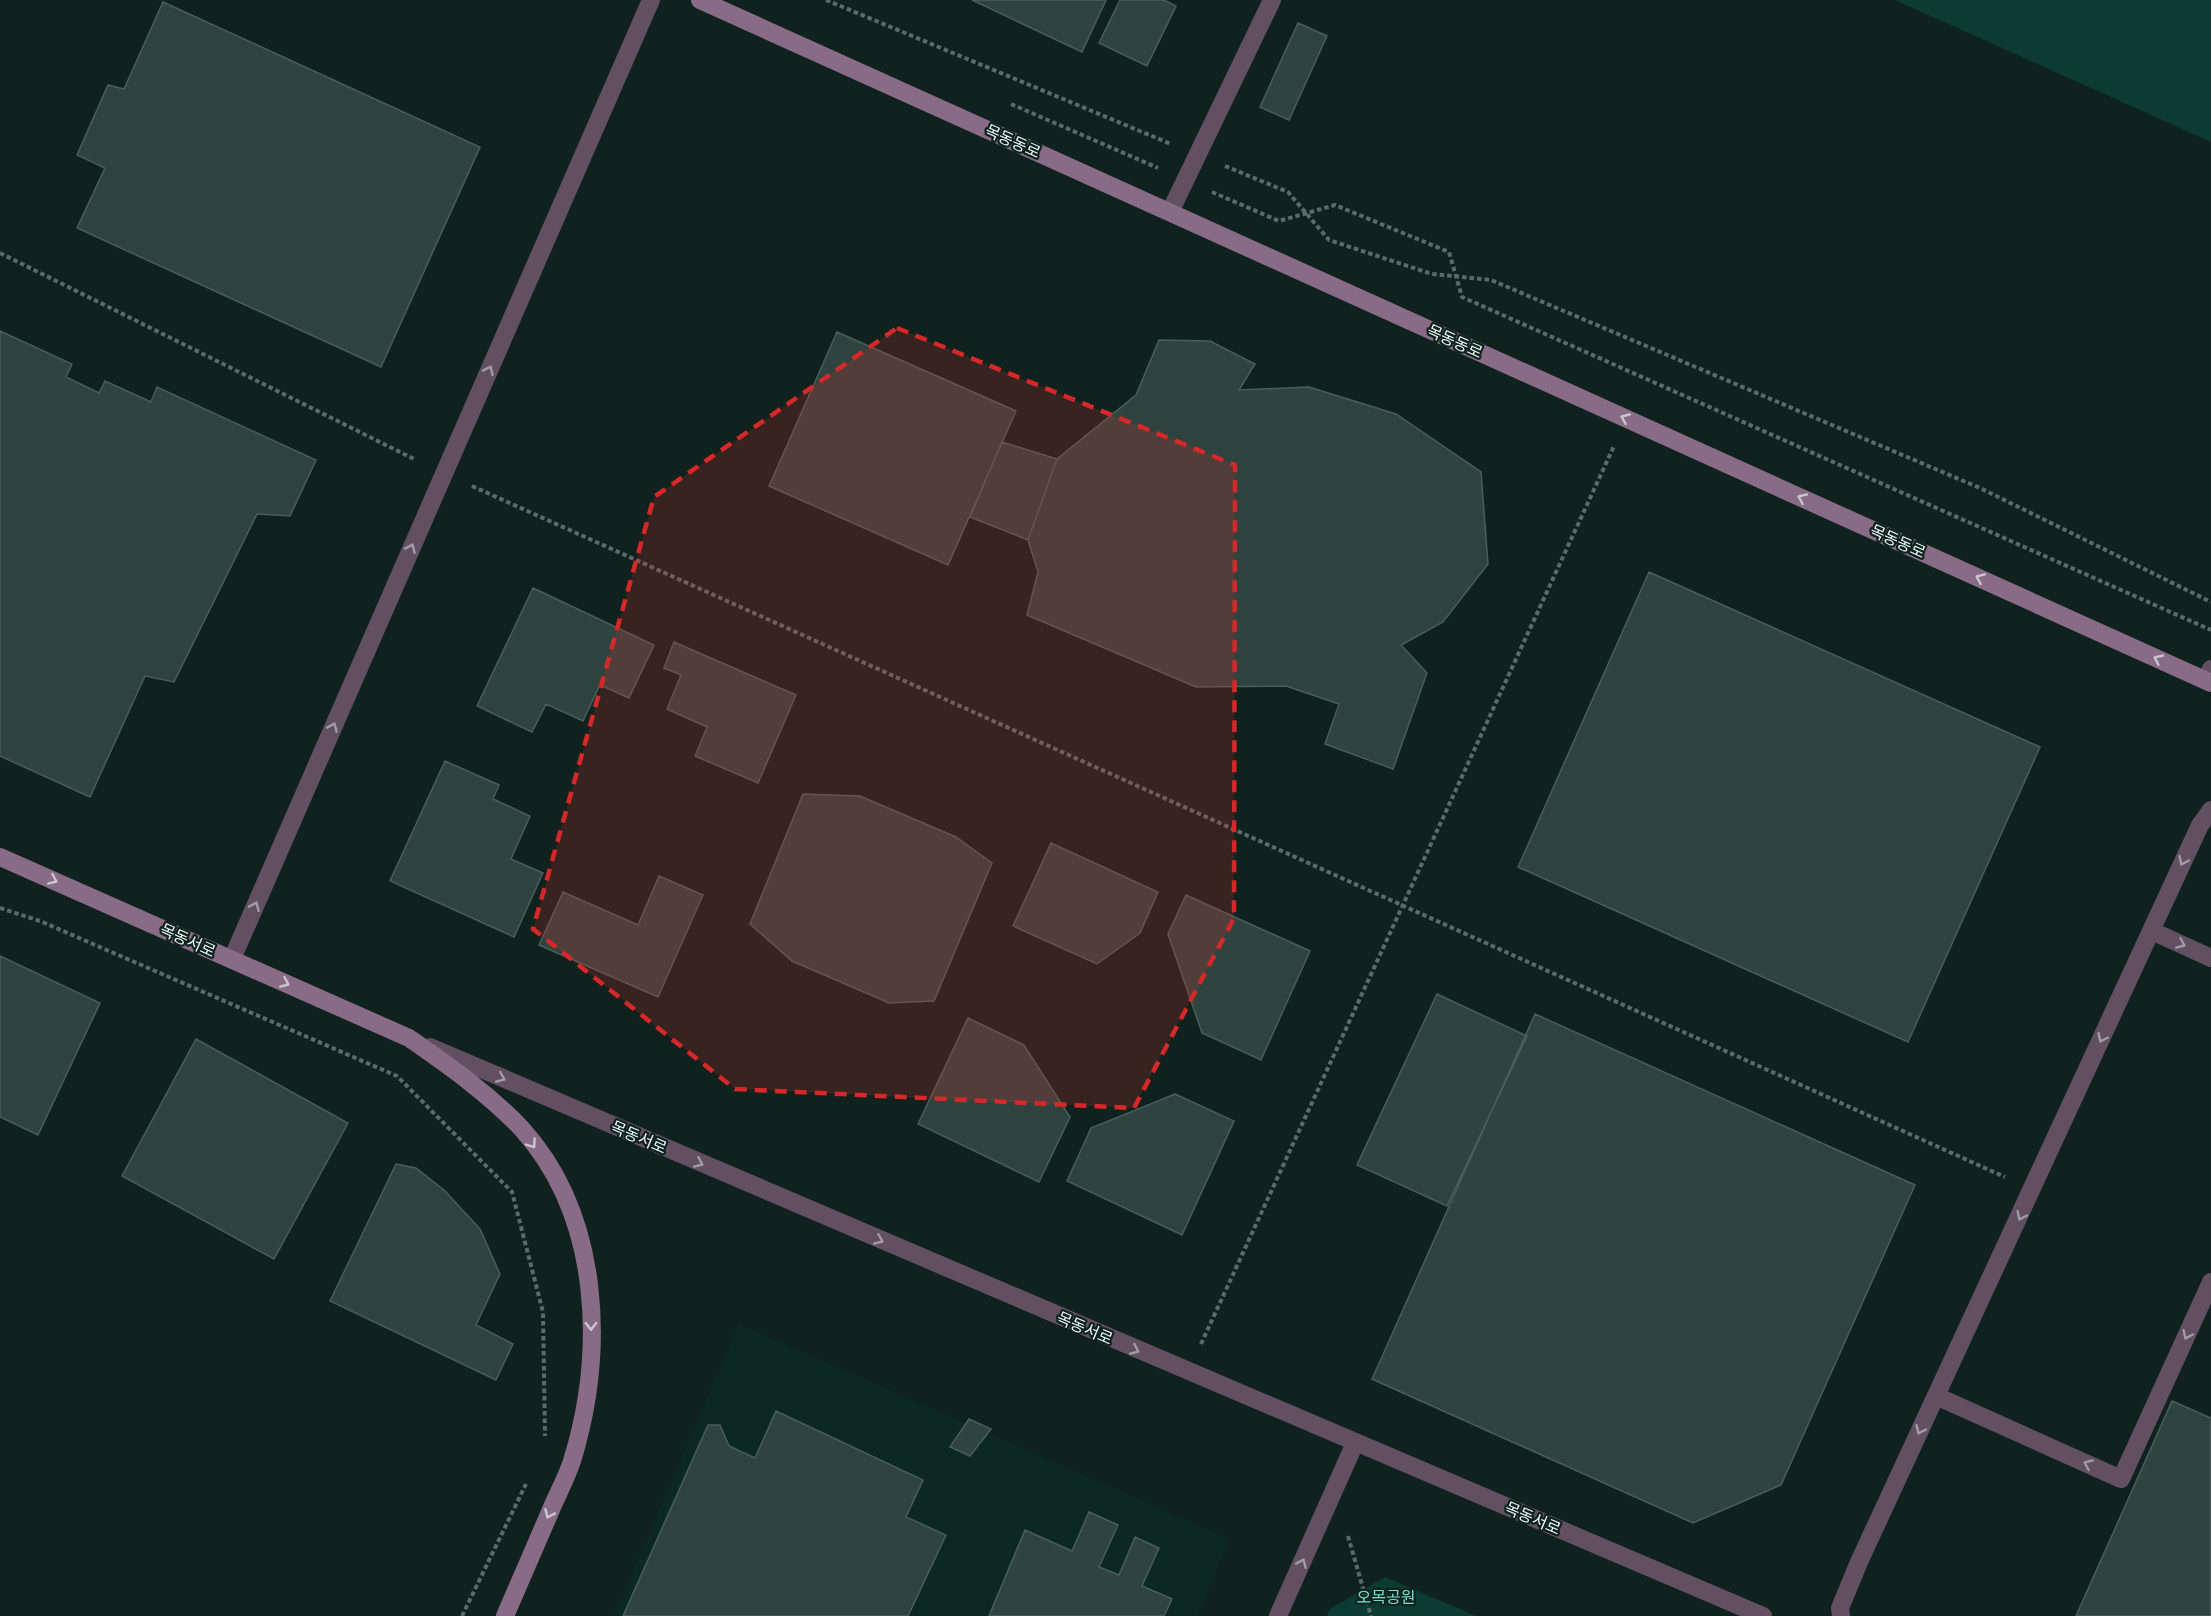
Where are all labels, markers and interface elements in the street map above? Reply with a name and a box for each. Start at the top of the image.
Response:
street label: 목동동로 [982,120,1044,162]
street label: 목동동로 [1424,320,1486,362]
one-way arrow [482,365,494,376]
one-way arrow [1620,413,1631,425]
one-way arrow [1798,493,1809,505]
street label: 목동동로 [1867,520,1929,562]
one-way arrow [404,544,416,555]
one-way arrow [1976,573,1987,585]
one-way arrow [2153,654,2164,666]
one-way arrow [326,722,338,733]
one-way arrow [2179,855,2191,866]
one-way arrow [47,873,58,885]
one-way arrow [248,901,260,912]
street label: 목동서로 [157,919,219,961]
one-way arrow [2175,937,2186,949]
one-way arrow [279,976,290,988]
one-way arrow [2098,1032,2110,1043]
one-way arrow [495,1071,506,1083]
street label: 목동서로 [608,1116,670,1158]
one-way arrow [525,1137,536,1148]
one-way arrow [693,1156,704,1168]
one-way arrow [2016,1209,2028,1220]
one-way arrow [872,1233,883,1245]
street label: 목동서로 [1054,1307,1116,1349]
one-way arrow [585,1321,597,1330]
one-way arrow [2182,1329,2194,1340]
one-way arrow [1129,1343,1140,1355]
one-way arrow [1916,1424,1928,1435]
one-way arrow [2083,1460,2094,1472]
street label: 목동서로 [1502,1497,1564,1539]
one-way arrow [544,1508,556,1519]
one-way arrow [1294,1558,1306,1569]
park label: 오목공원 [1357,1587,1415,1607]

